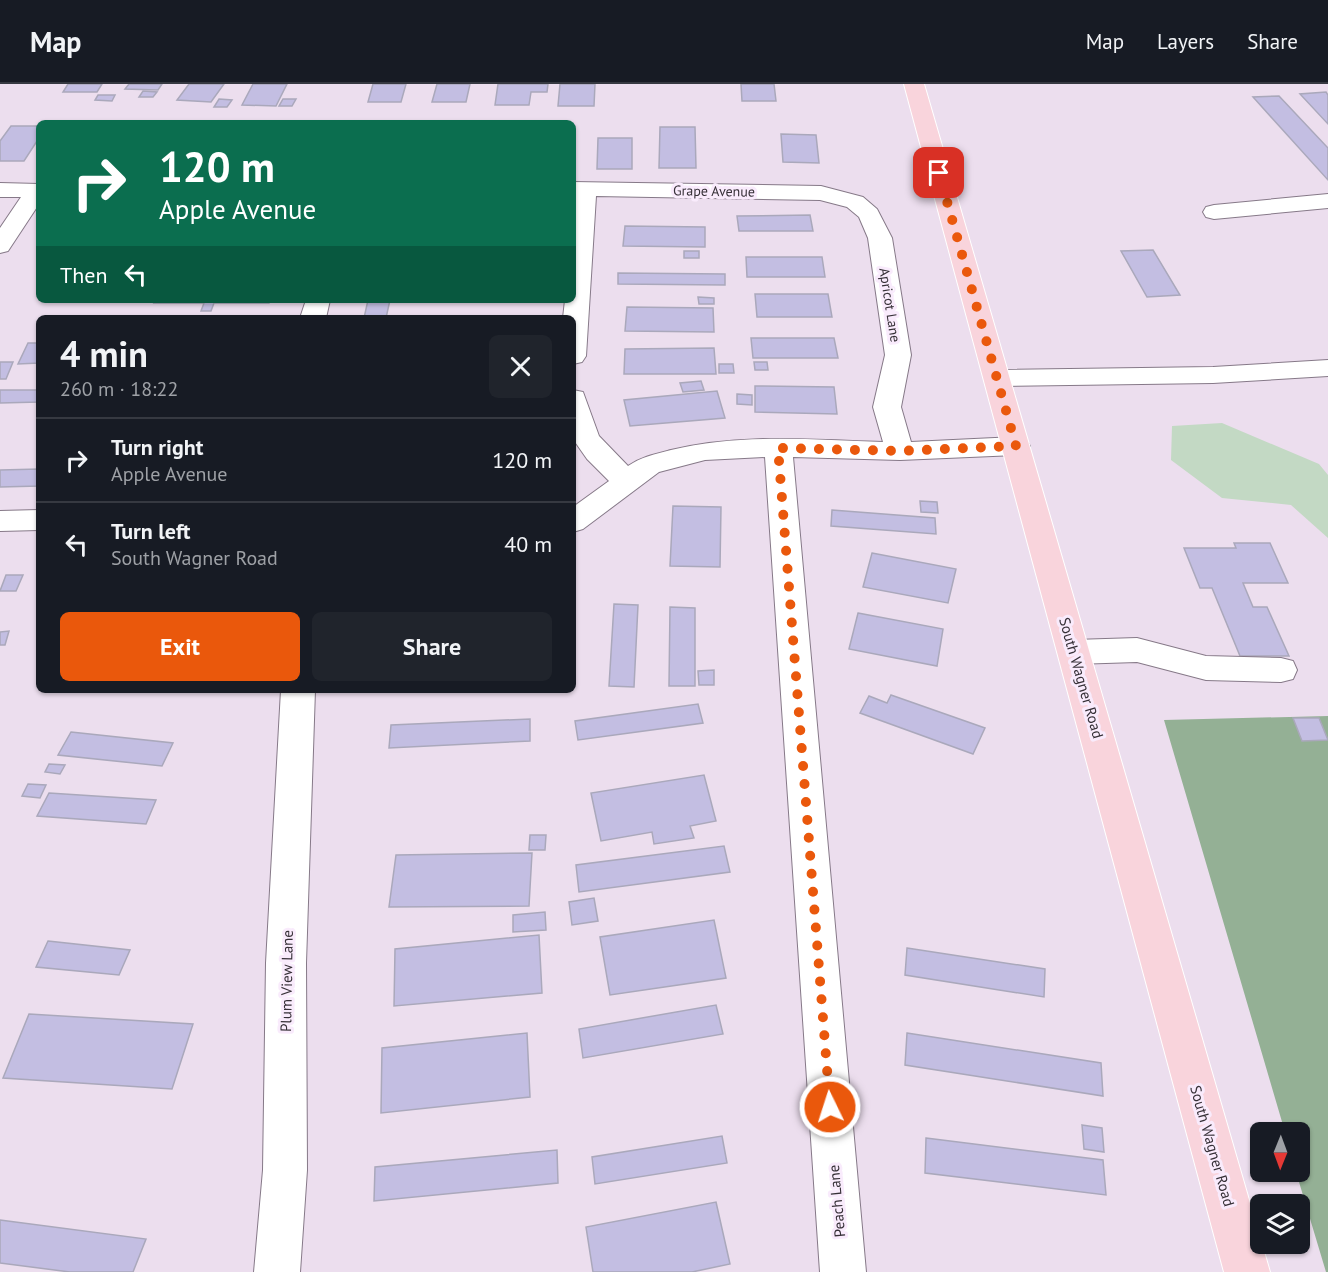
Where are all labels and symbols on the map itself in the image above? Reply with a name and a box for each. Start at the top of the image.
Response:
pin [913,147,964,198]
street label: Grape Avenue [673,181,755,201]
street label: Apricot Lane [875,267,905,343]
street label: South Wagner Road [1055,615,1108,741]
street label: Plum View Lane [276,930,297,1032]
position arrow [798,1075,862,1139]
street label: South Wagner Road [1186,1083,1239,1209]
north arrow [1250,1122,1310,1182]
street label: Peach Lane [824,1164,849,1238]

